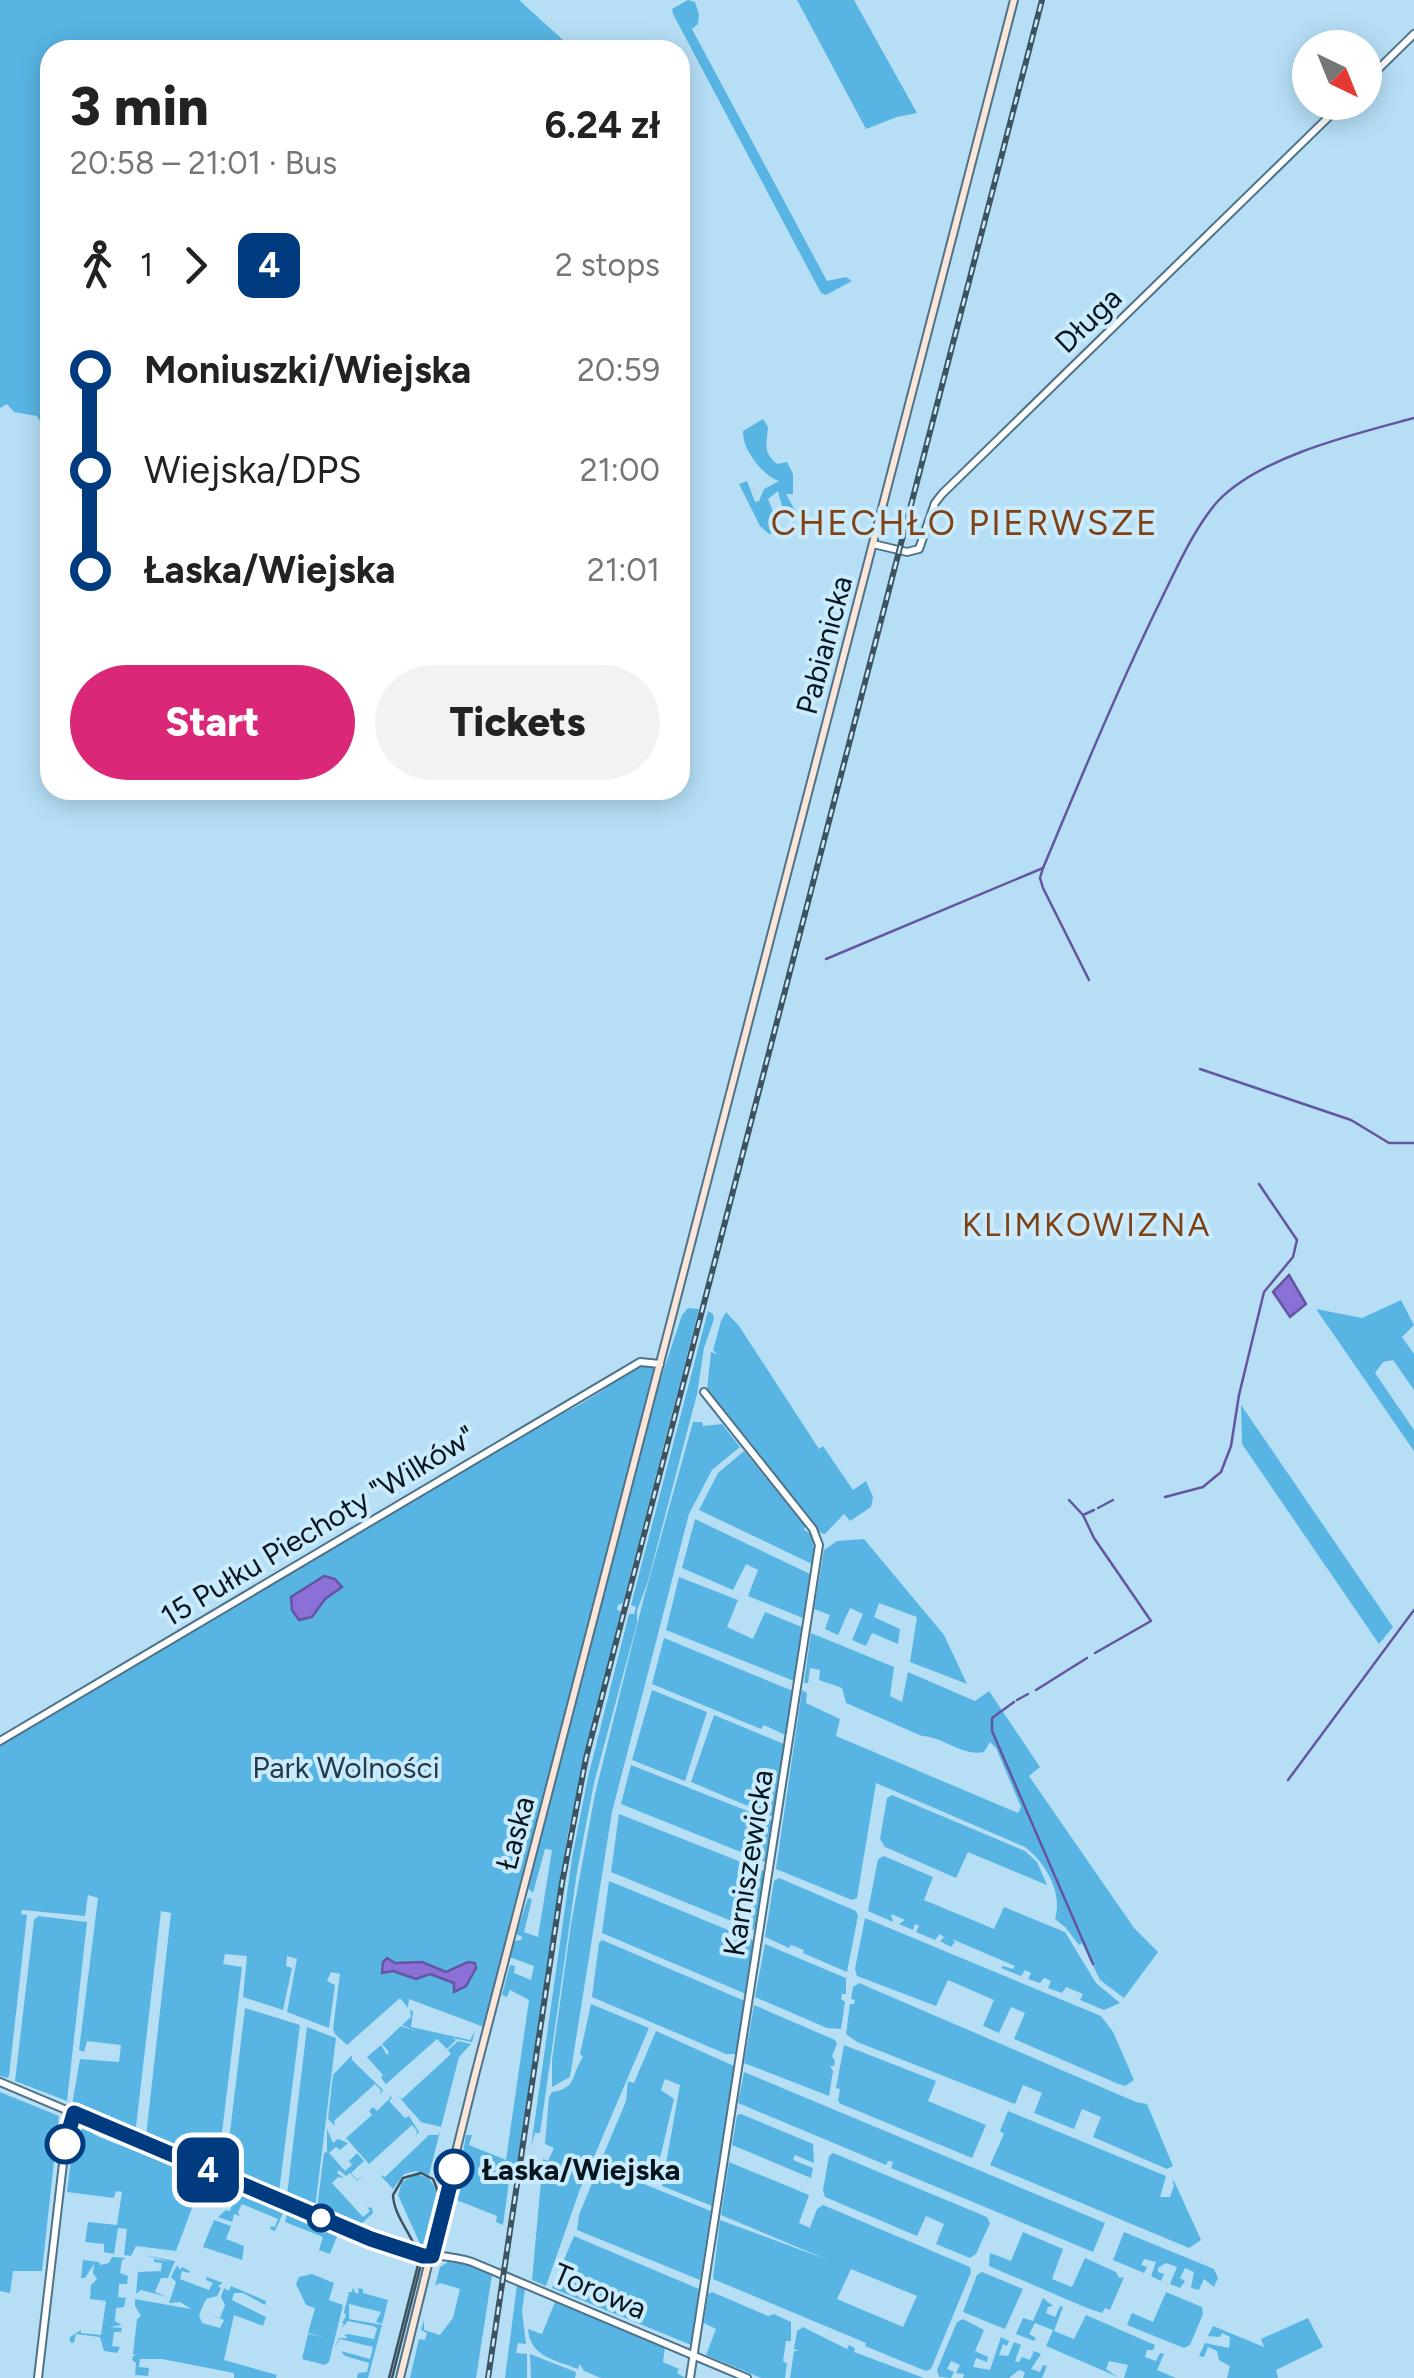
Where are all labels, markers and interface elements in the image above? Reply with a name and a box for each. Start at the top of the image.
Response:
north arrow [1292,30,1382,120]
map controls [1292,30,1382,120]
text: 3 min [70,73,209,139]
text: 6.24 zł [544,102,660,148]
text: 20:58 – 21:01 · Bus [70,144,337,182]
icon: walk [70,238,125,293]
icon: forward [168,238,223,293]
text: 4 [258,244,280,286]
text: 1 [140,246,153,284]
text: 2 stops [555,246,660,284]
street label: Długa [1047,279,1129,361]
text: Moniuszki/Wiejska [144,347,471,393]
text: 20:59 [577,351,660,389]
text: Wiejska/DPS [144,447,362,493]
text: 21:00 [580,451,660,489]
district label: CHECHŁO PIERWSZE [771,502,1159,544]
text: Łaska/Wiejska [144,547,395,593]
text: 21:01 [587,551,660,589]
street label: Pabianicka [788,572,860,718]
button: Start [70,665,355,780]
button: Tickets [375,665,660,780]
district label: KLIMKOWIZNA [962,1206,1212,1244]
street label: 15 Pułku Piechoty "Wilków" [154,1417,482,1635]
park label: Park Wolności [252,1749,440,1786]
street label: Karniszewicka [715,1767,781,1959]
street label: Łaska [488,1792,542,1874]
unlabelled marker [46,2125,84,2163]
line badge: 4 [176,2138,240,2202]
text: 4 [197,2149,219,2191]
marker: Łaska/Wiejska [435,2150,473,2188]
place label: Łaska/Wiejska [482,2151,680,2188]
unlabelled marker [308,2205,334,2231]
street label: Torowa [548,2255,652,2327]

